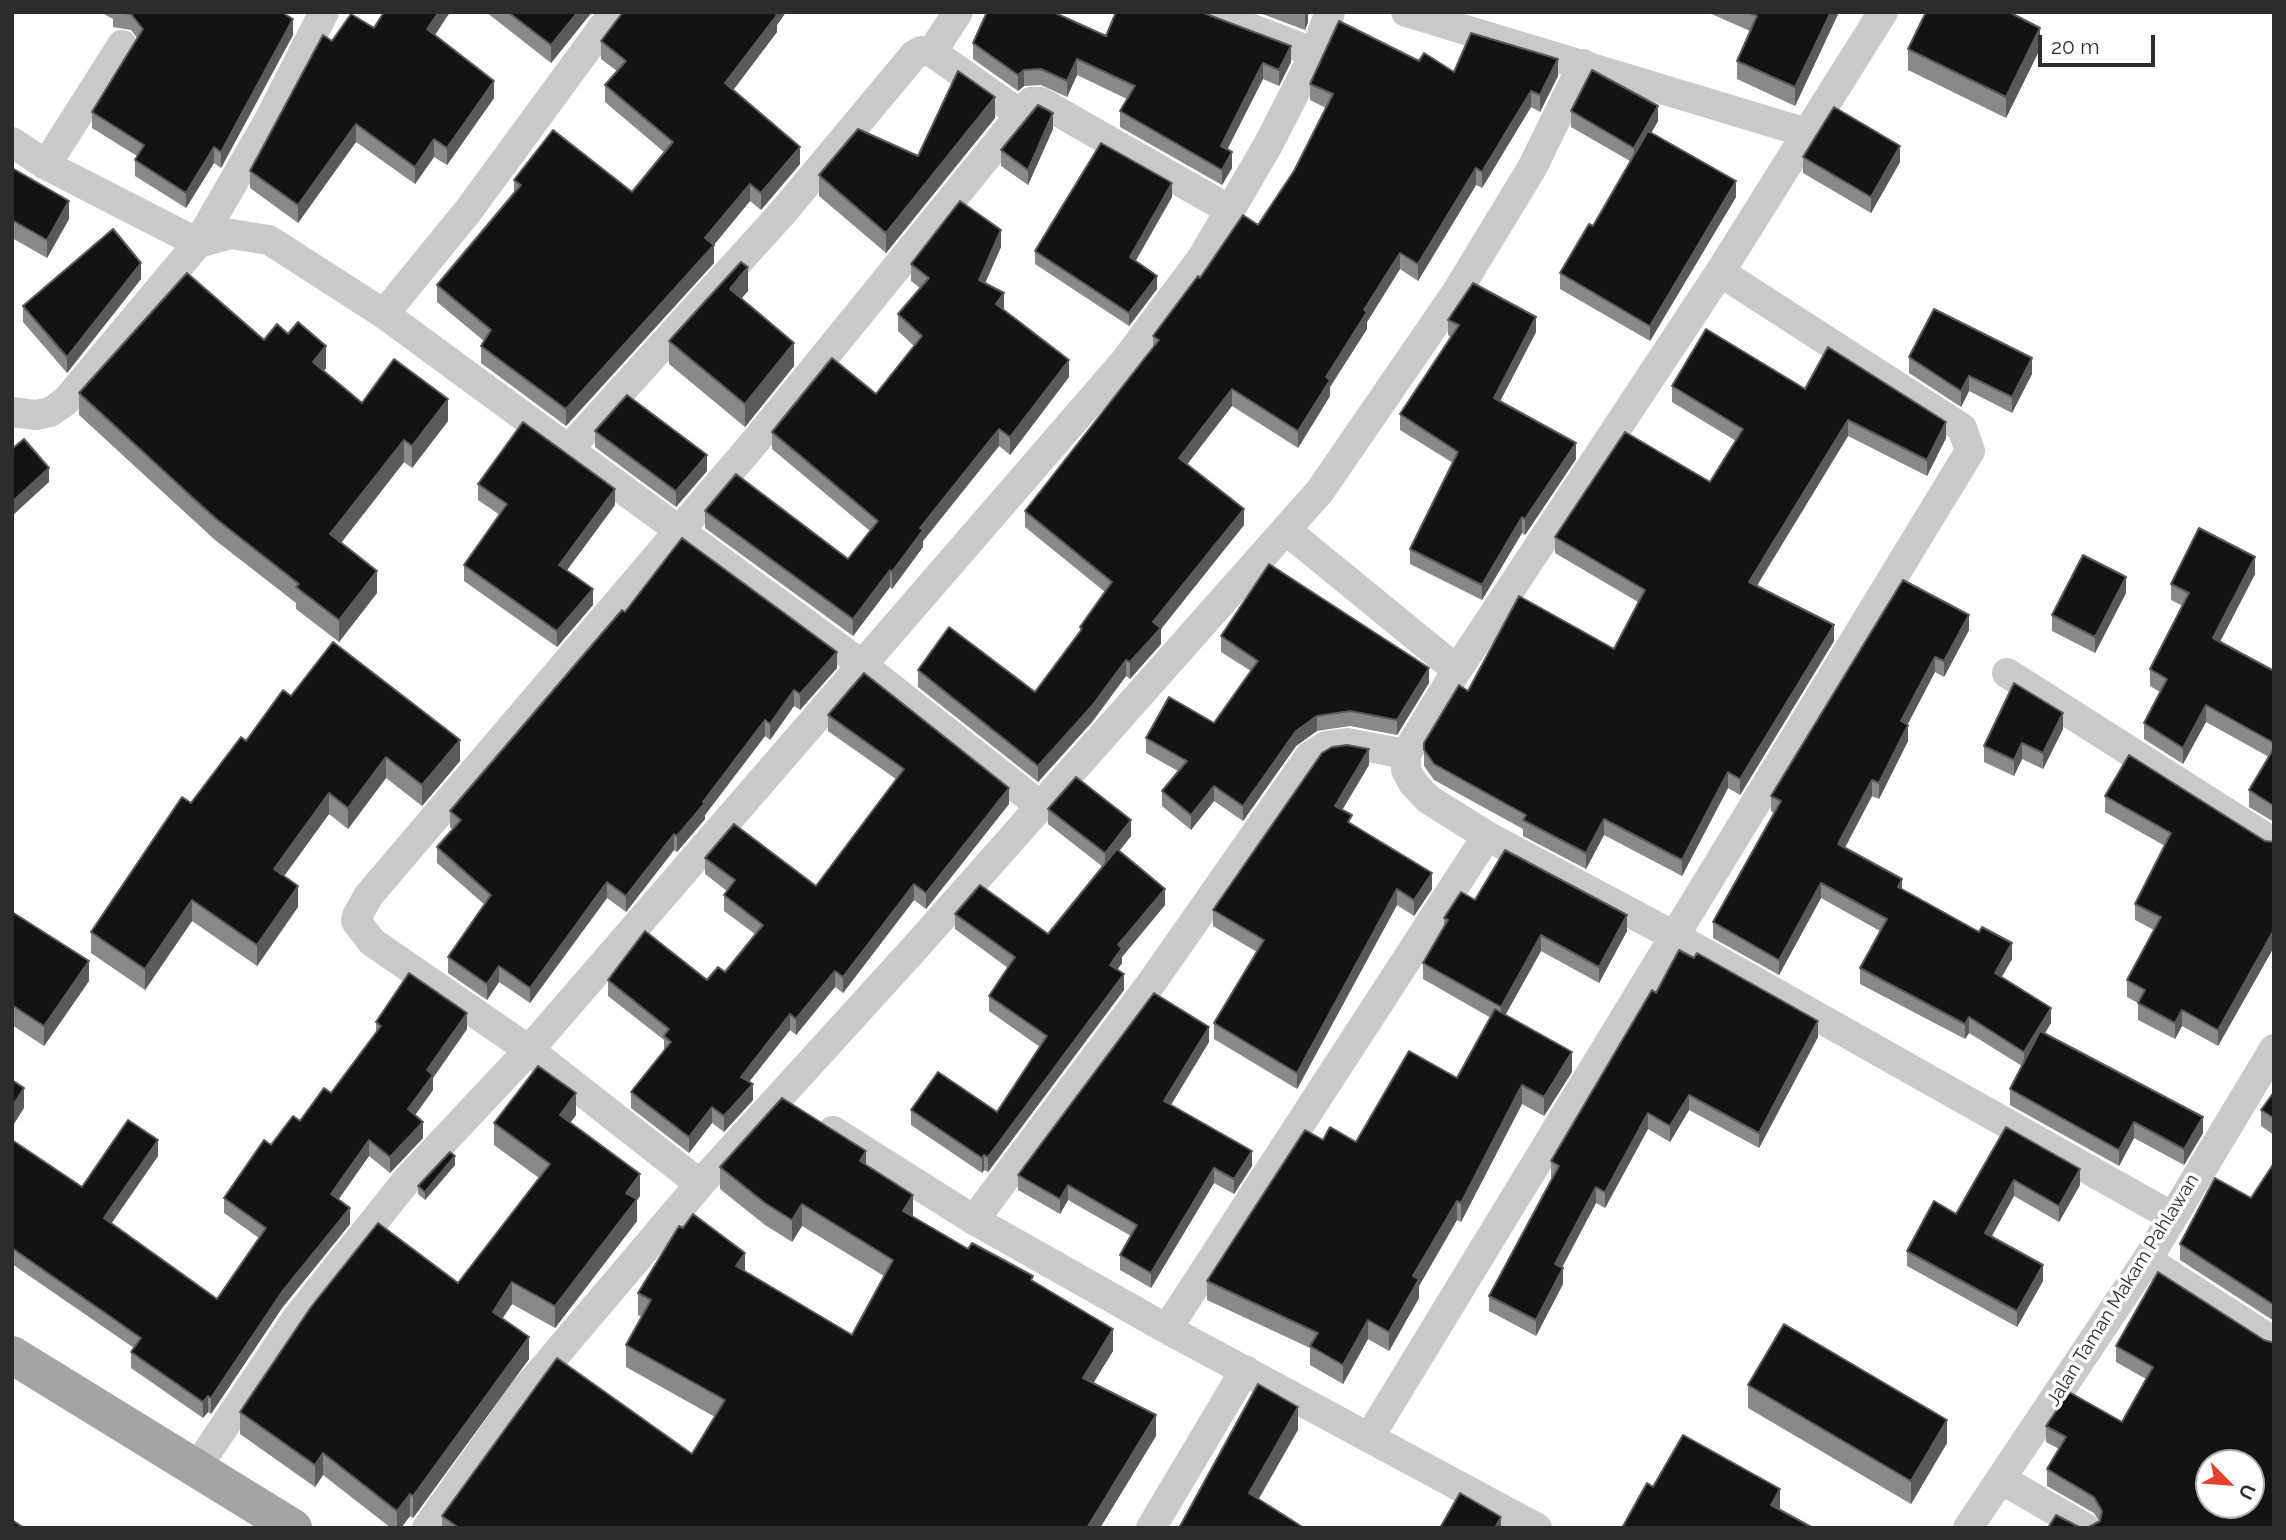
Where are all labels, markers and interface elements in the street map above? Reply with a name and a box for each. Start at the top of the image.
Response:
scale bar [2041,21,2158,65]
text: 20 m [2051,34,2099,59]
street label: Jalan Taman Makam Pahlawan [2042,1170,2204,1410]
north arrow [2195,1449,2265,1519]
text: U [2234,1481,2260,1503]

